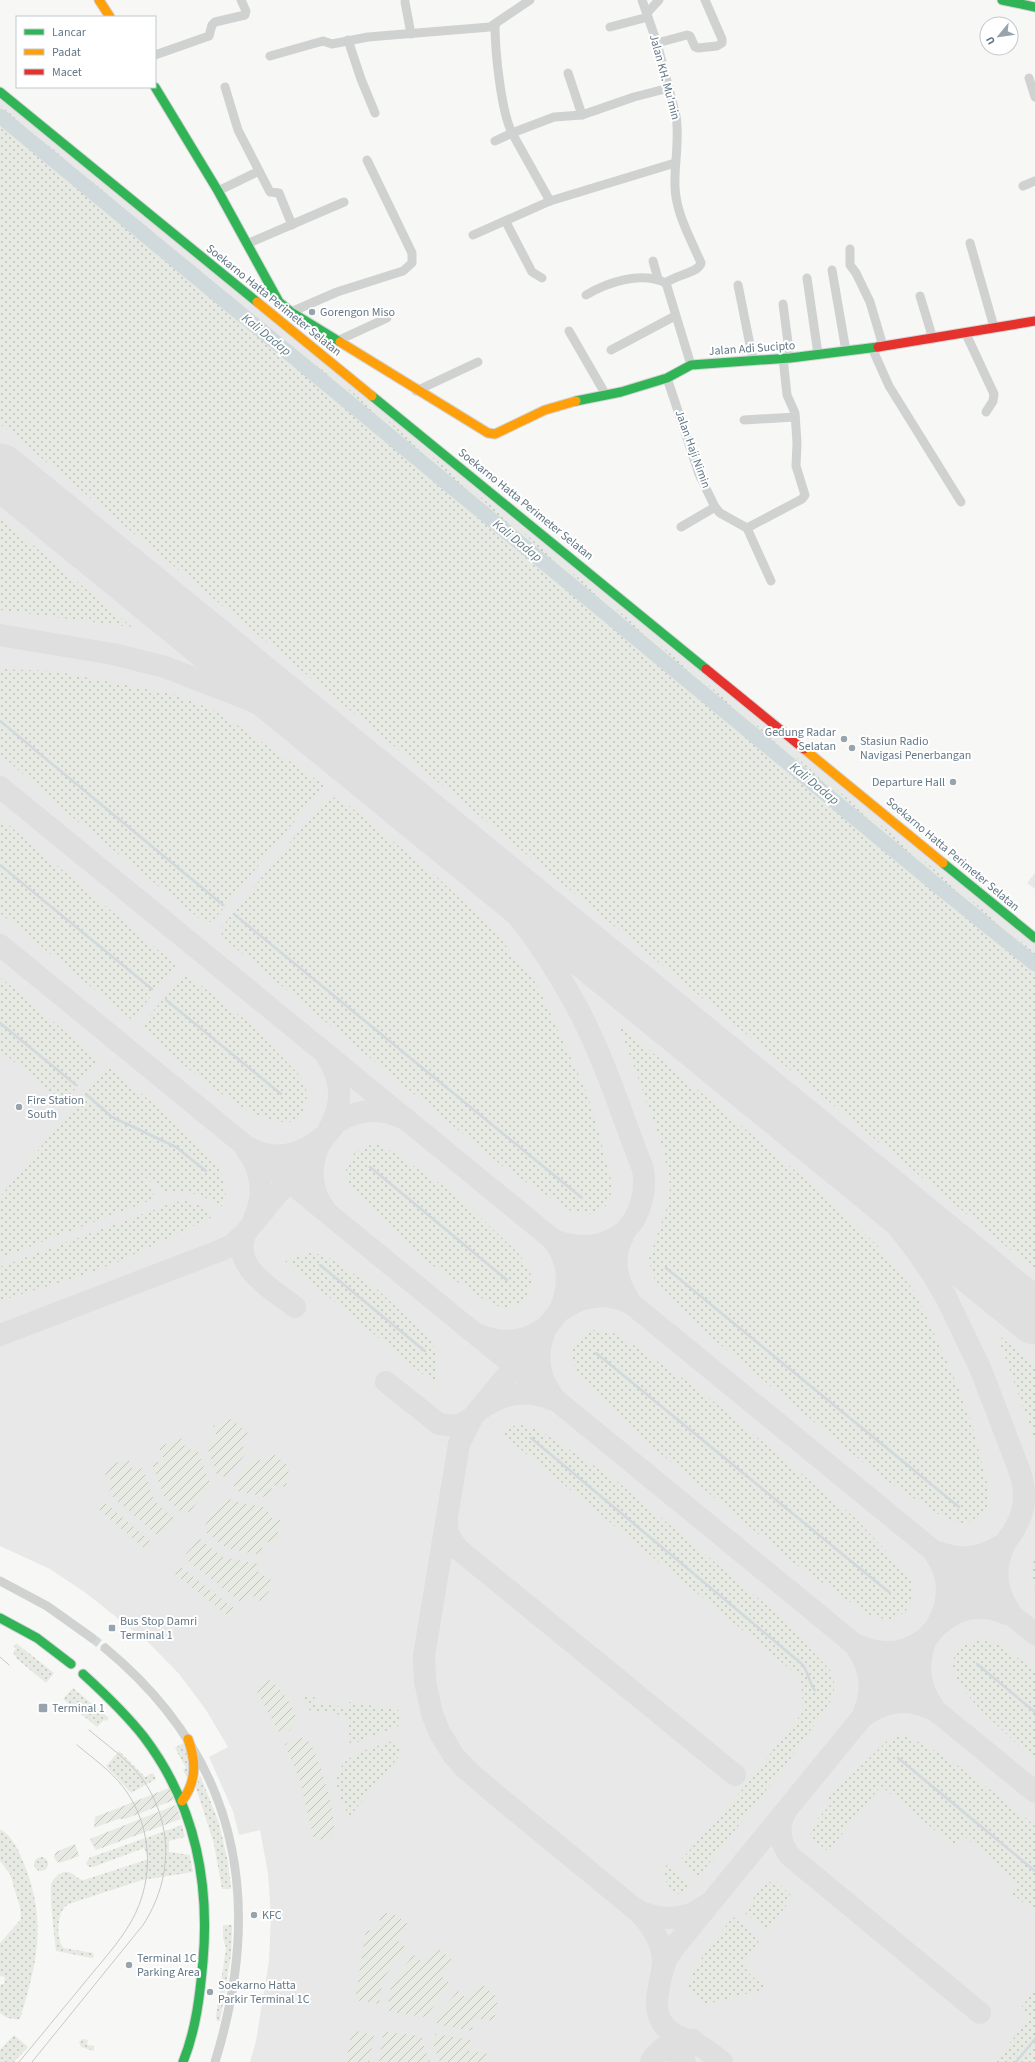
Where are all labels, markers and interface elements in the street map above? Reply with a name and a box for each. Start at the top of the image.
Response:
legend [16,16,156,88]
north arrow [979,16,1019,56]
text: Lancar [52,24,87,41]
street label: Jalan KH. Mu'min [645,33,684,122]
text: U [982,34,999,47]
text: Padat [52,44,81,61]
text: Macet [52,64,82,81]
street label: Soekarno Hatta Perimeter Selatan [202,240,345,360]
place label: Gorengon Miso [320,304,395,321]
marker: Gorengon Miso [307,307,317,317]
water label: Kali Dadap [238,309,295,360]
street label: Jalan Adi Sucipto [708,337,796,360]
street label: Jalan Haji Nimin [670,408,715,491]
street label: Soekarno Hatta Perimeter Selatan [454,444,597,564]
water label: Kali Dadap [489,515,546,566]
place label: Gedung Radar Selatan [765,724,837,755]
place label: Stasiun Radio Navigasi Penerbangan [860,733,971,764]
marker: Gedung Radar Selatan [839,734,849,744]
marker: Stasiun Radio Navigasi Penerbangan [847,743,857,753]
water label: Kali Dadap [786,758,843,809]
place label: Departure Hall [872,774,945,791]
marker: Departure Hall [948,777,958,787]
street label: Soekarno Hatta Perimeter Selatan [882,793,1023,915]
place label: Fire Station South [27,1092,84,1123]
marker: Fire Station South [14,1102,24,1112]
place label: Bus Stop Damri Terminal 1 [120,1613,197,1644]
marker: Bus Stop Damri Terminal 1 [107,1623,117,1633]
place label: Terminal 1 [52,1700,105,1717]
marker: Terminal 1 [37,1702,49,1714]
place label: KFC [262,1907,282,1924]
marker: KFC [249,1910,259,1920]
place label: Terminal 1C Parking Area [137,1950,200,1981]
marker: Terminal 1C Parking Area [124,1960,134,1970]
place label: Soekarno Hatta Parkir Terminal 1C [218,1977,310,2008]
marker: Soekarno Hatta Parkir Terminal 1C [205,1987,215,1997]

